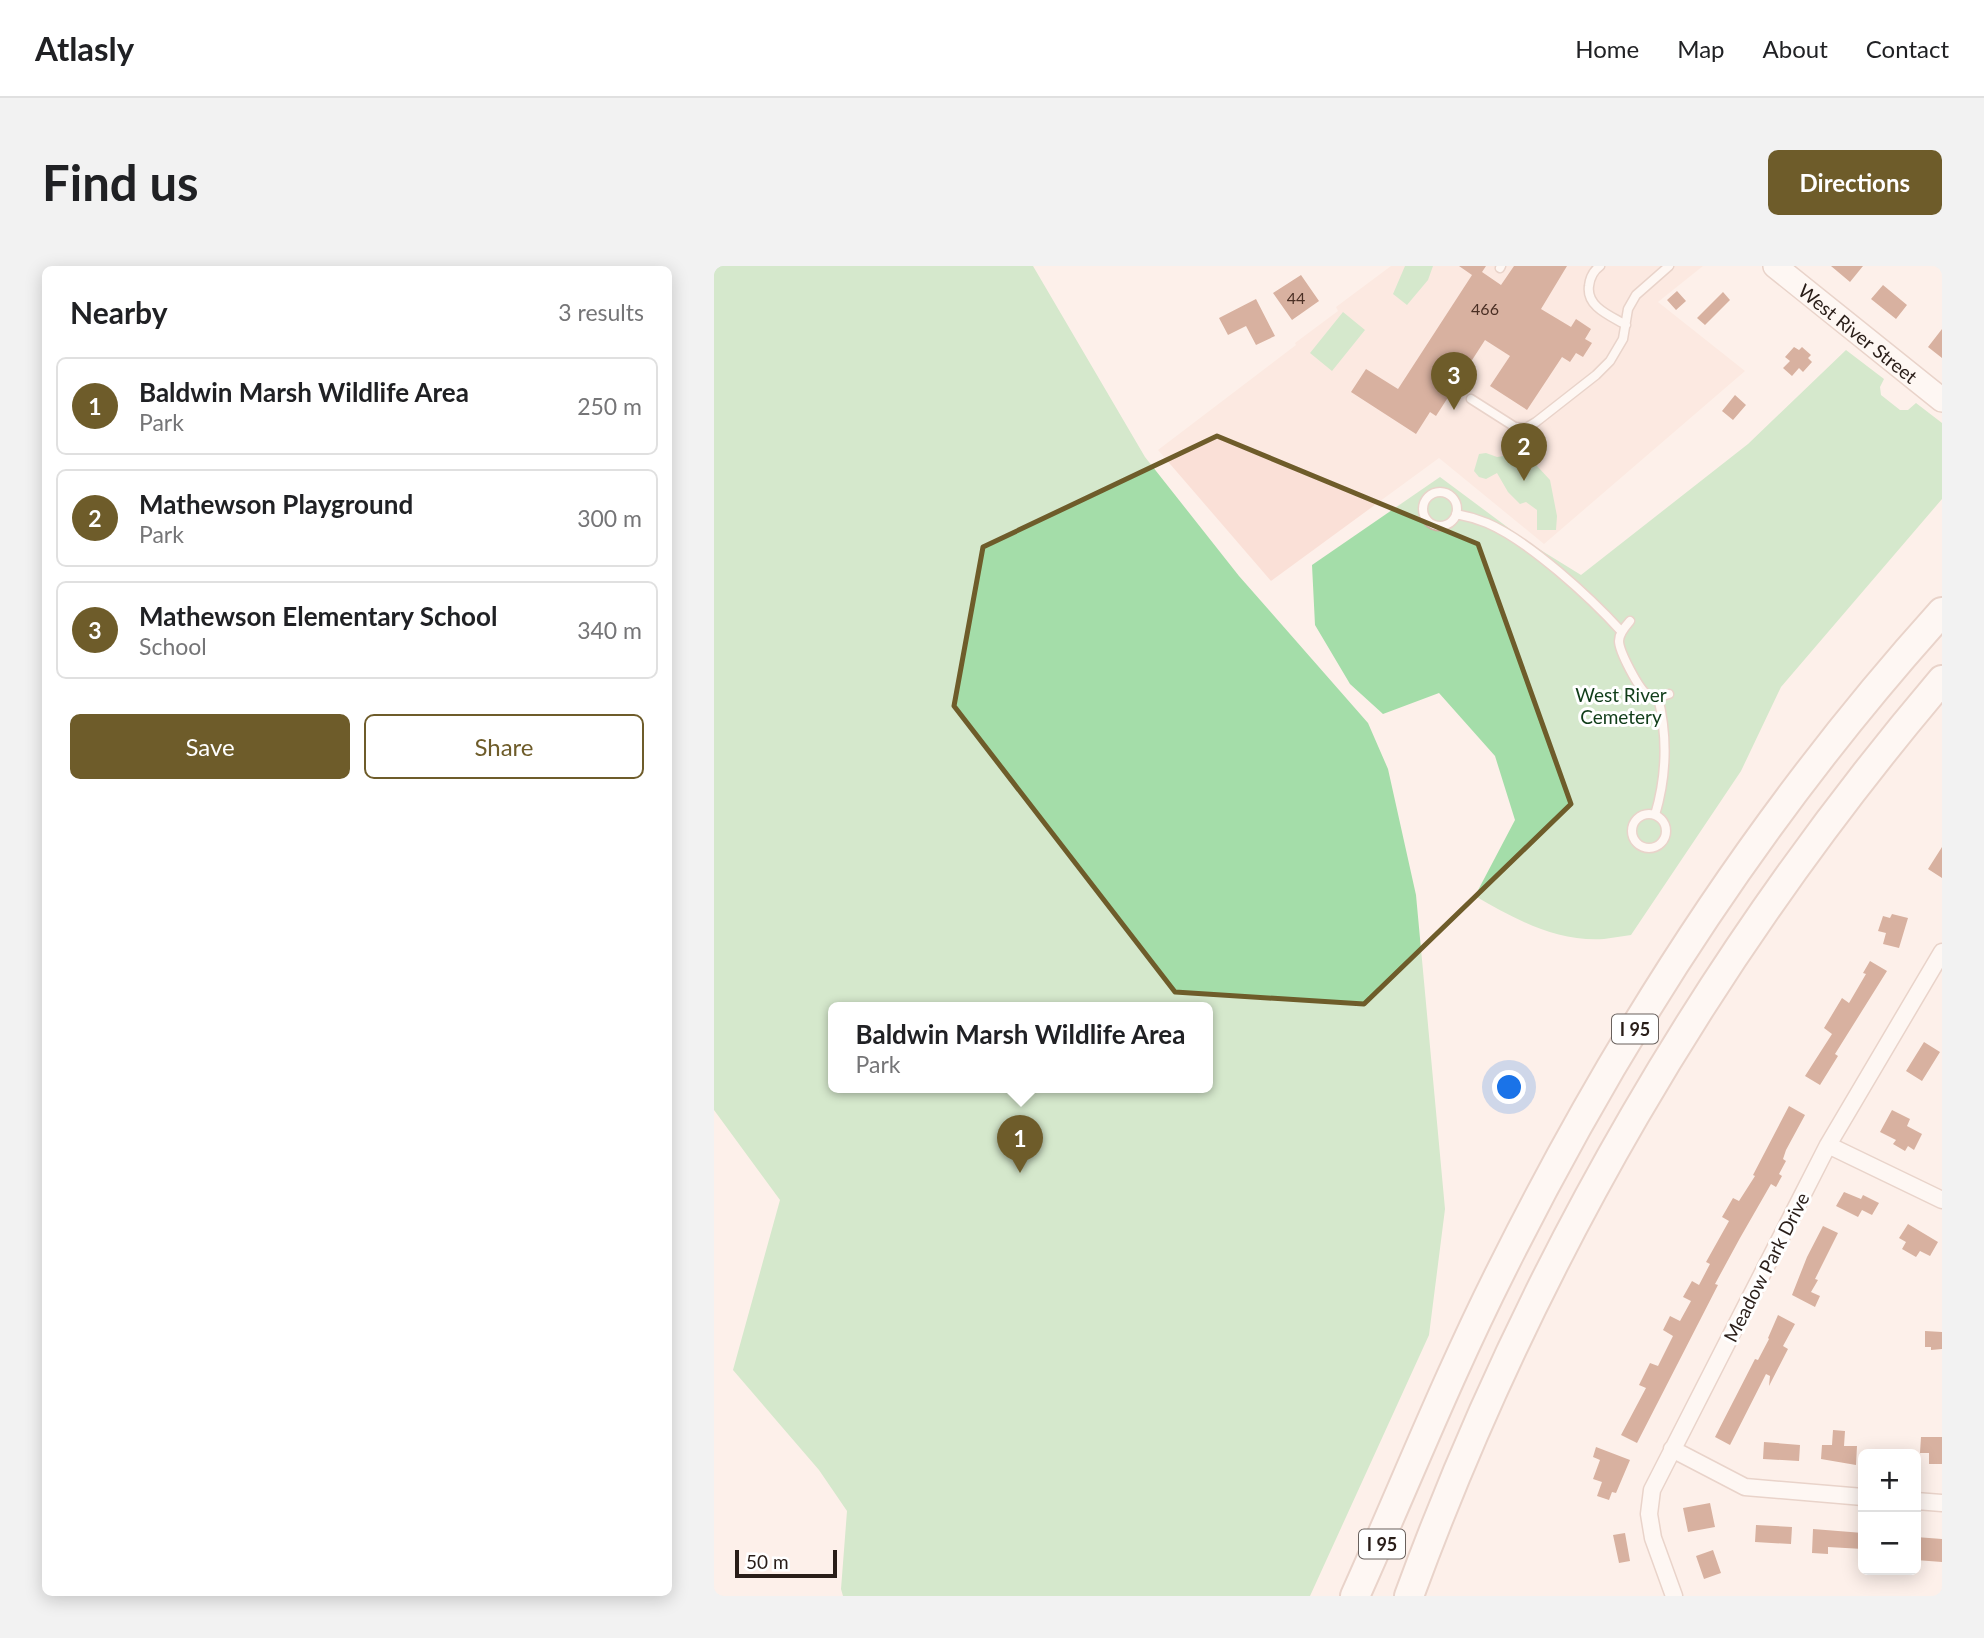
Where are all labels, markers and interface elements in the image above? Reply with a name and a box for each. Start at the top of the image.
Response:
text: Atlasly [35,28,134,68]
text: Home [1575,34,1639,63]
text: Map [1677,34,1725,63]
text: About [1763,34,1828,63]
text: Contact [1866,34,1949,63]
button: Directions [1768,150,1942,215]
text: Find us [42,153,199,211]
street label: West River Street [1794,278,1923,388]
house number: 44 [1287,288,1305,307]
text: Nearby [70,294,168,330]
text: 3 results [558,298,644,326]
house number: 466 [1471,299,1499,318]
pin: 3 [1431,352,1477,410]
text: Baldwin Marsh Wildlife Area [139,376,469,408]
text: 1 [88,392,102,420]
text: 250 m [577,392,642,420]
text: Park [139,408,184,436]
pin: 2 [1501,423,1547,481]
text: Mathewson Playground [139,488,413,520]
text: 2 [88,504,102,532]
text: 300 m [577,504,642,532]
text: Park [139,520,184,548]
text: Mathewson Elementary School [139,600,497,632]
text: 3 [88,616,102,644]
text: 340 m [577,616,642,644]
text: School [139,632,207,660]
park label: West River Cemetery [1575,683,1667,728]
button: Save [70,714,350,779]
button: Share [364,714,644,779]
popup [828,1002,1213,1093]
road number: I 95 [1612,1014,1658,1044]
text: Baldwin Marsh Wildlife Area [856,1018,1185,1050]
text: Park [856,1050,900,1078]
your location [1492,1070,1526,1104]
pin: 1 [997,1115,1043,1173]
street label: Meadow Park Drive [1718,1188,1814,1346]
map controls [1858,1449,1921,1575]
button: + [1858,1449,1921,1512]
button: − [1858,1512,1921,1575]
road number: I 95 [1359,1530,1405,1559]
scale bar [735,1547,836,1579]
text: 50 m [746,1550,789,1573]

